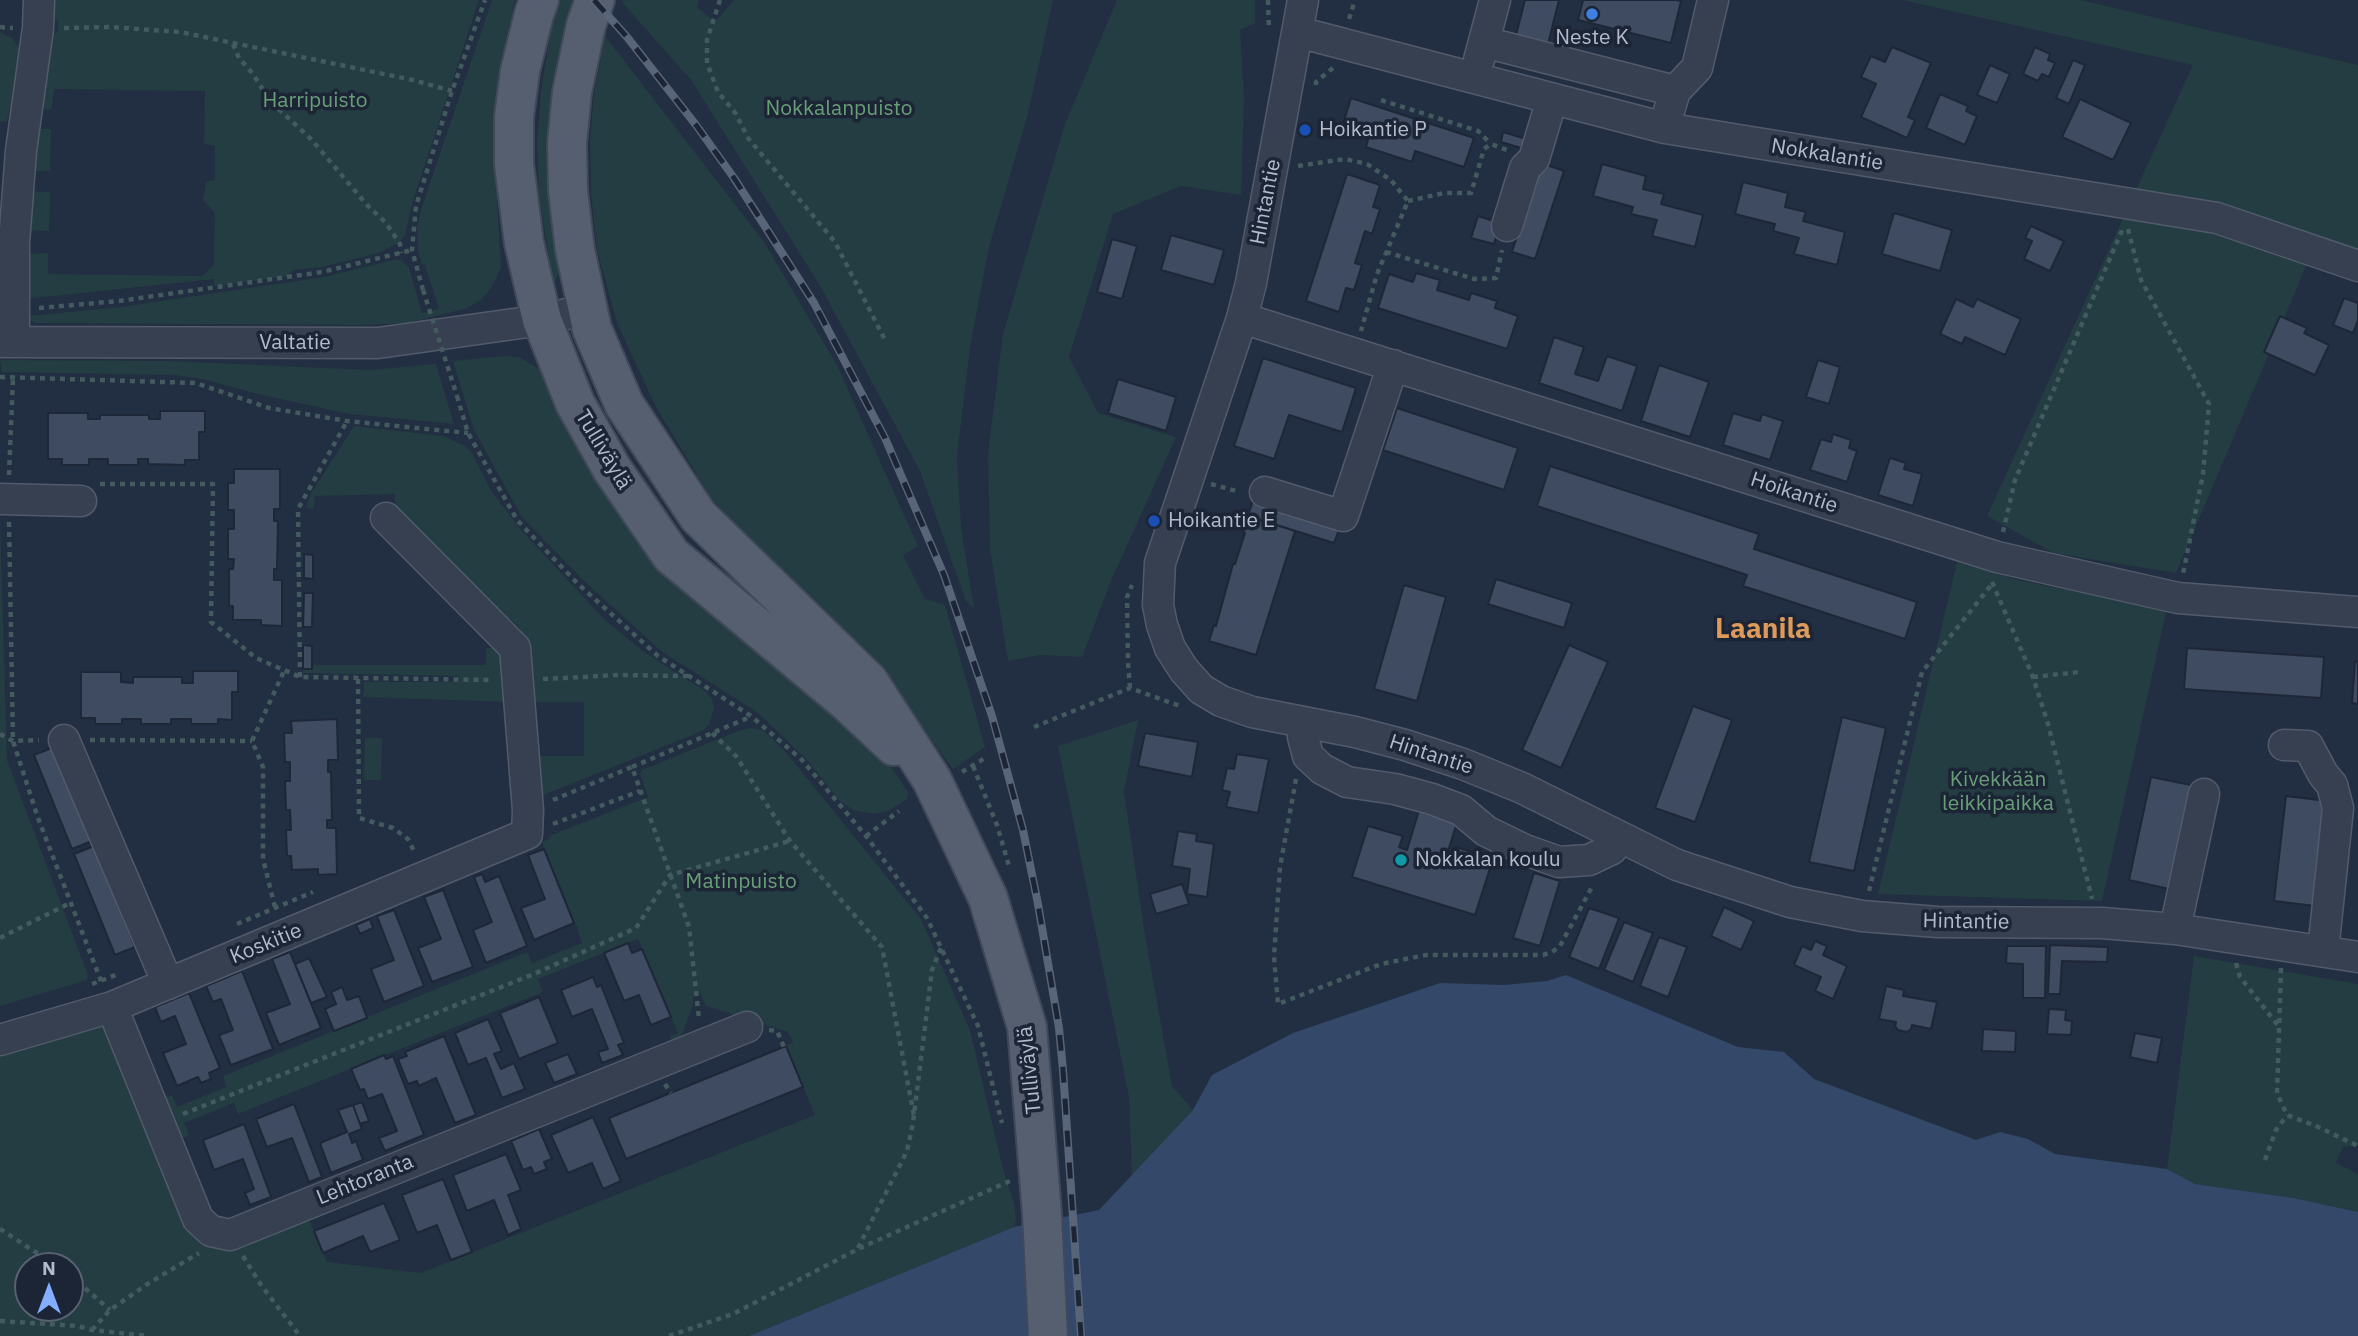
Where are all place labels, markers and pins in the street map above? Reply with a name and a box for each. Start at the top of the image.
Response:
marker: Neste K [1584,6,1600,22]
place label: Neste K [1555,25,1629,51]
place label: Hoikantie P [1319,117,1427,143]
marker: Hoikantie P [1297,122,1313,138]
place label: Hoikantie E [1168,508,1275,534]
marker: Hoikantie E [1146,513,1162,529]
place label: Nokkalan koulu [1415,847,1561,873]
marker: Nokkalan koulu [1393,852,1409,868]

